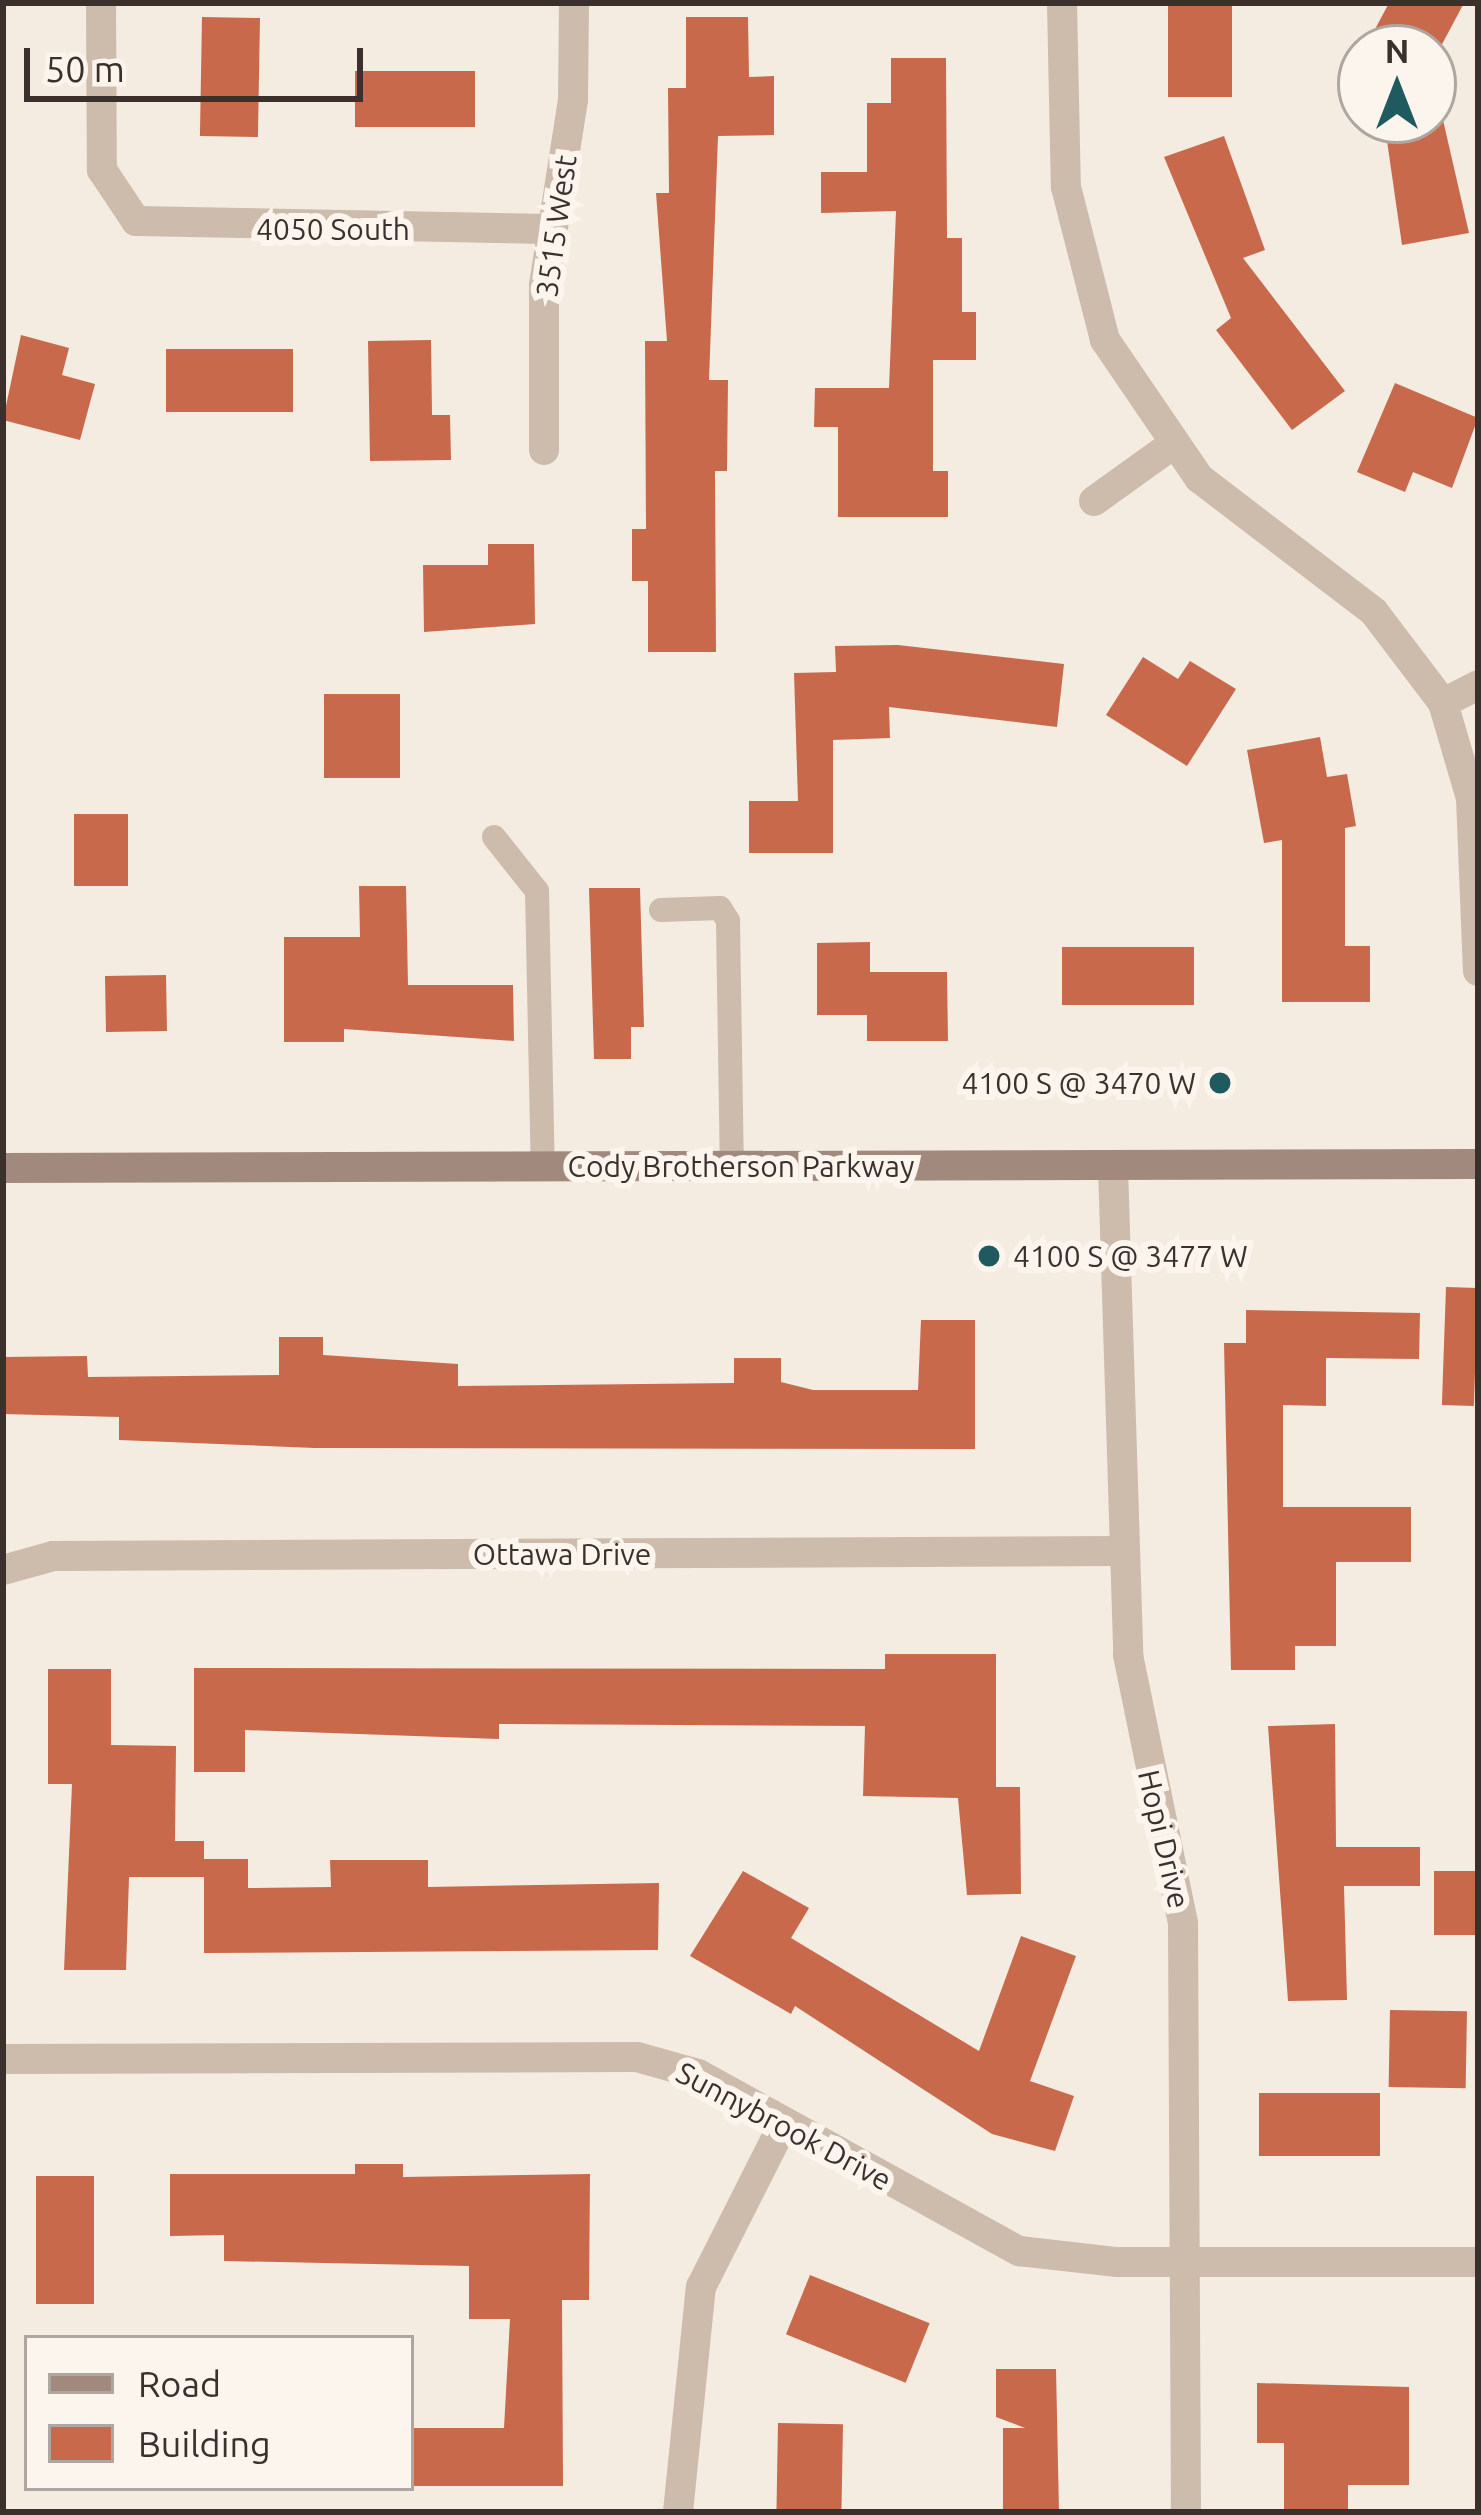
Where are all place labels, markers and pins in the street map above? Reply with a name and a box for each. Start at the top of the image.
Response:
place label: 4100 S @ 3470 W [961,1065,1196,1101]
marker: 4100 S @ 3470 W [1207,1070,1233,1096]
place label: 4100 S @ 3477 W [1013,1238,1248,1274]
marker: 4100 S @ 3477 W [976,1243,1002,1269]

